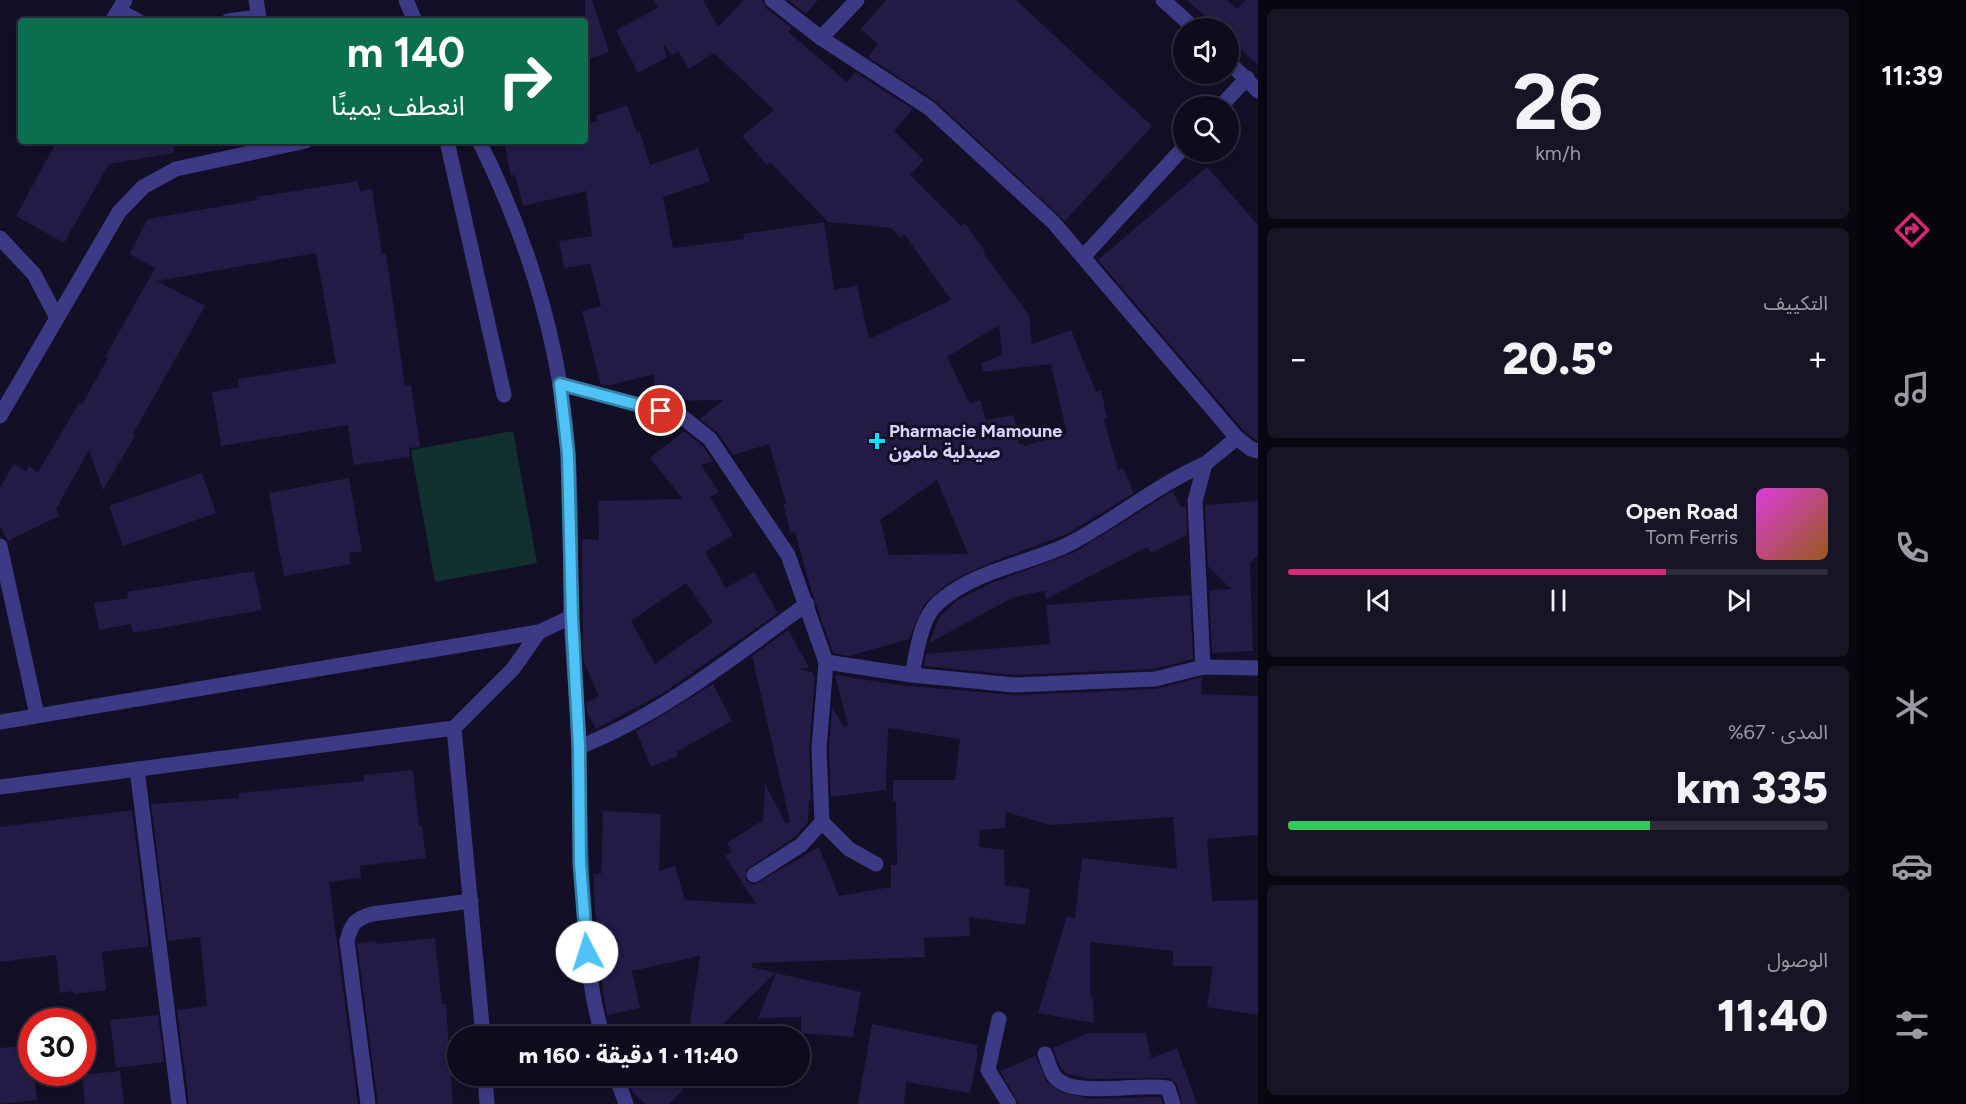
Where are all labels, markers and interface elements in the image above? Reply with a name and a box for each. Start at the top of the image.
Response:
map controls [1173,18,1239,162]
button: sound [1173,18,1239,84]
text: 140 m [347,27,465,78]
icon: right [486,42,564,120]
text: 26 [1513,55,1603,149]
text: 11:39 [1881,59,1943,92]
text: انعطف يمينًا [331,89,465,122]
button: search [1173,96,1239,162]
text: km/h [1535,141,1581,165]
icon: directions [1891,209,1933,251]
text: التكييف [1764,291,1828,315]
text: 20.5° [1502,331,1614,385]
text: − [1288,339,1309,378]
text: + [1807,339,1828,378]
icon: music [1891,368,1933,410]
pin [635,385,686,436]
icon: arrive [644,394,677,427]
place label: Pharmacie Mamoune صيدلية مامون [889,420,1062,463]
marker: Pharmacie Mamoune صيدلية مامون [870,434,884,448]
text: Open Road [1626,498,1738,525]
text: Tom Ferris [1645,525,1738,549]
icon: phone [1891,527,1933,569]
icon: previous [1362,584,1395,617]
icon: pause [1542,584,1575,617]
icon: next [1722,584,1755,617]
icon: climate [1891,686,1933,728]
text: المدى · 67% [1728,720,1828,744]
text: 335 km [1676,760,1828,814]
icon: car [1891,845,1933,887]
position arrow [555,920,619,984]
text: الوصول [1767,948,1828,972]
text: 11:40 [1717,988,1828,1042]
icon: filters [1891,1004,1933,1046]
speed limit sign: 30 [18,1008,96,1086]
text: 11:40 · 1 دقيقة · 160 m [519,1042,738,1069]

